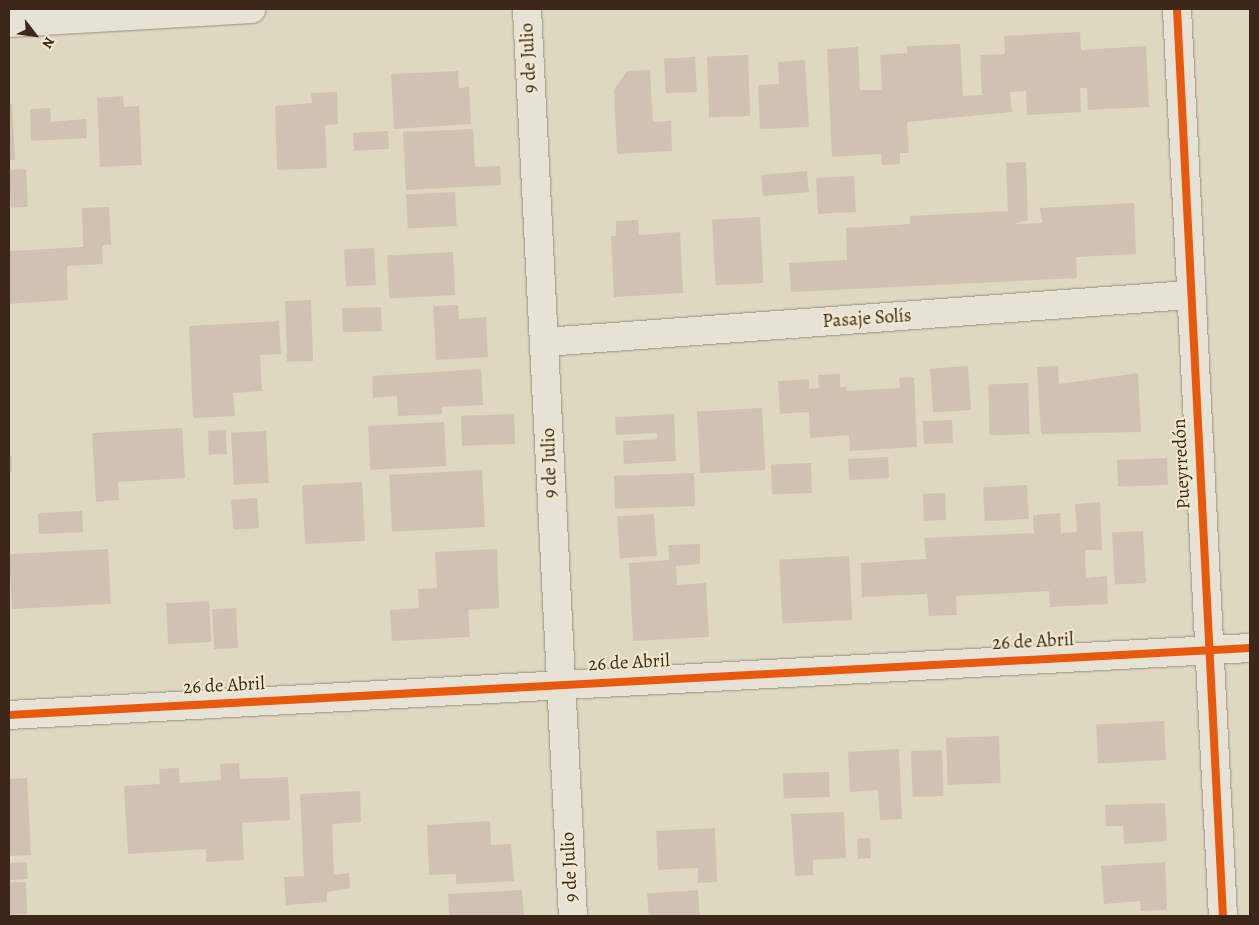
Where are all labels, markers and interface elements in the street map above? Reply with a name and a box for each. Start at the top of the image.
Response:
north arrow [10,10,60,60]
street label: 9 de Julio [516,22,542,94]
text: N [38,34,59,52]
street label: Pasaje Solís [822,305,912,333]
street label: Pueyrredón [1168,418,1196,510]
street label: 9 de Julio [537,427,563,499]
street label: 26 de Abril [992,628,1074,656]
street label: 26 de Abril [588,649,670,677]
street label: 26 de Abril [183,672,265,700]
street label: 9 de Julio [557,831,583,903]

